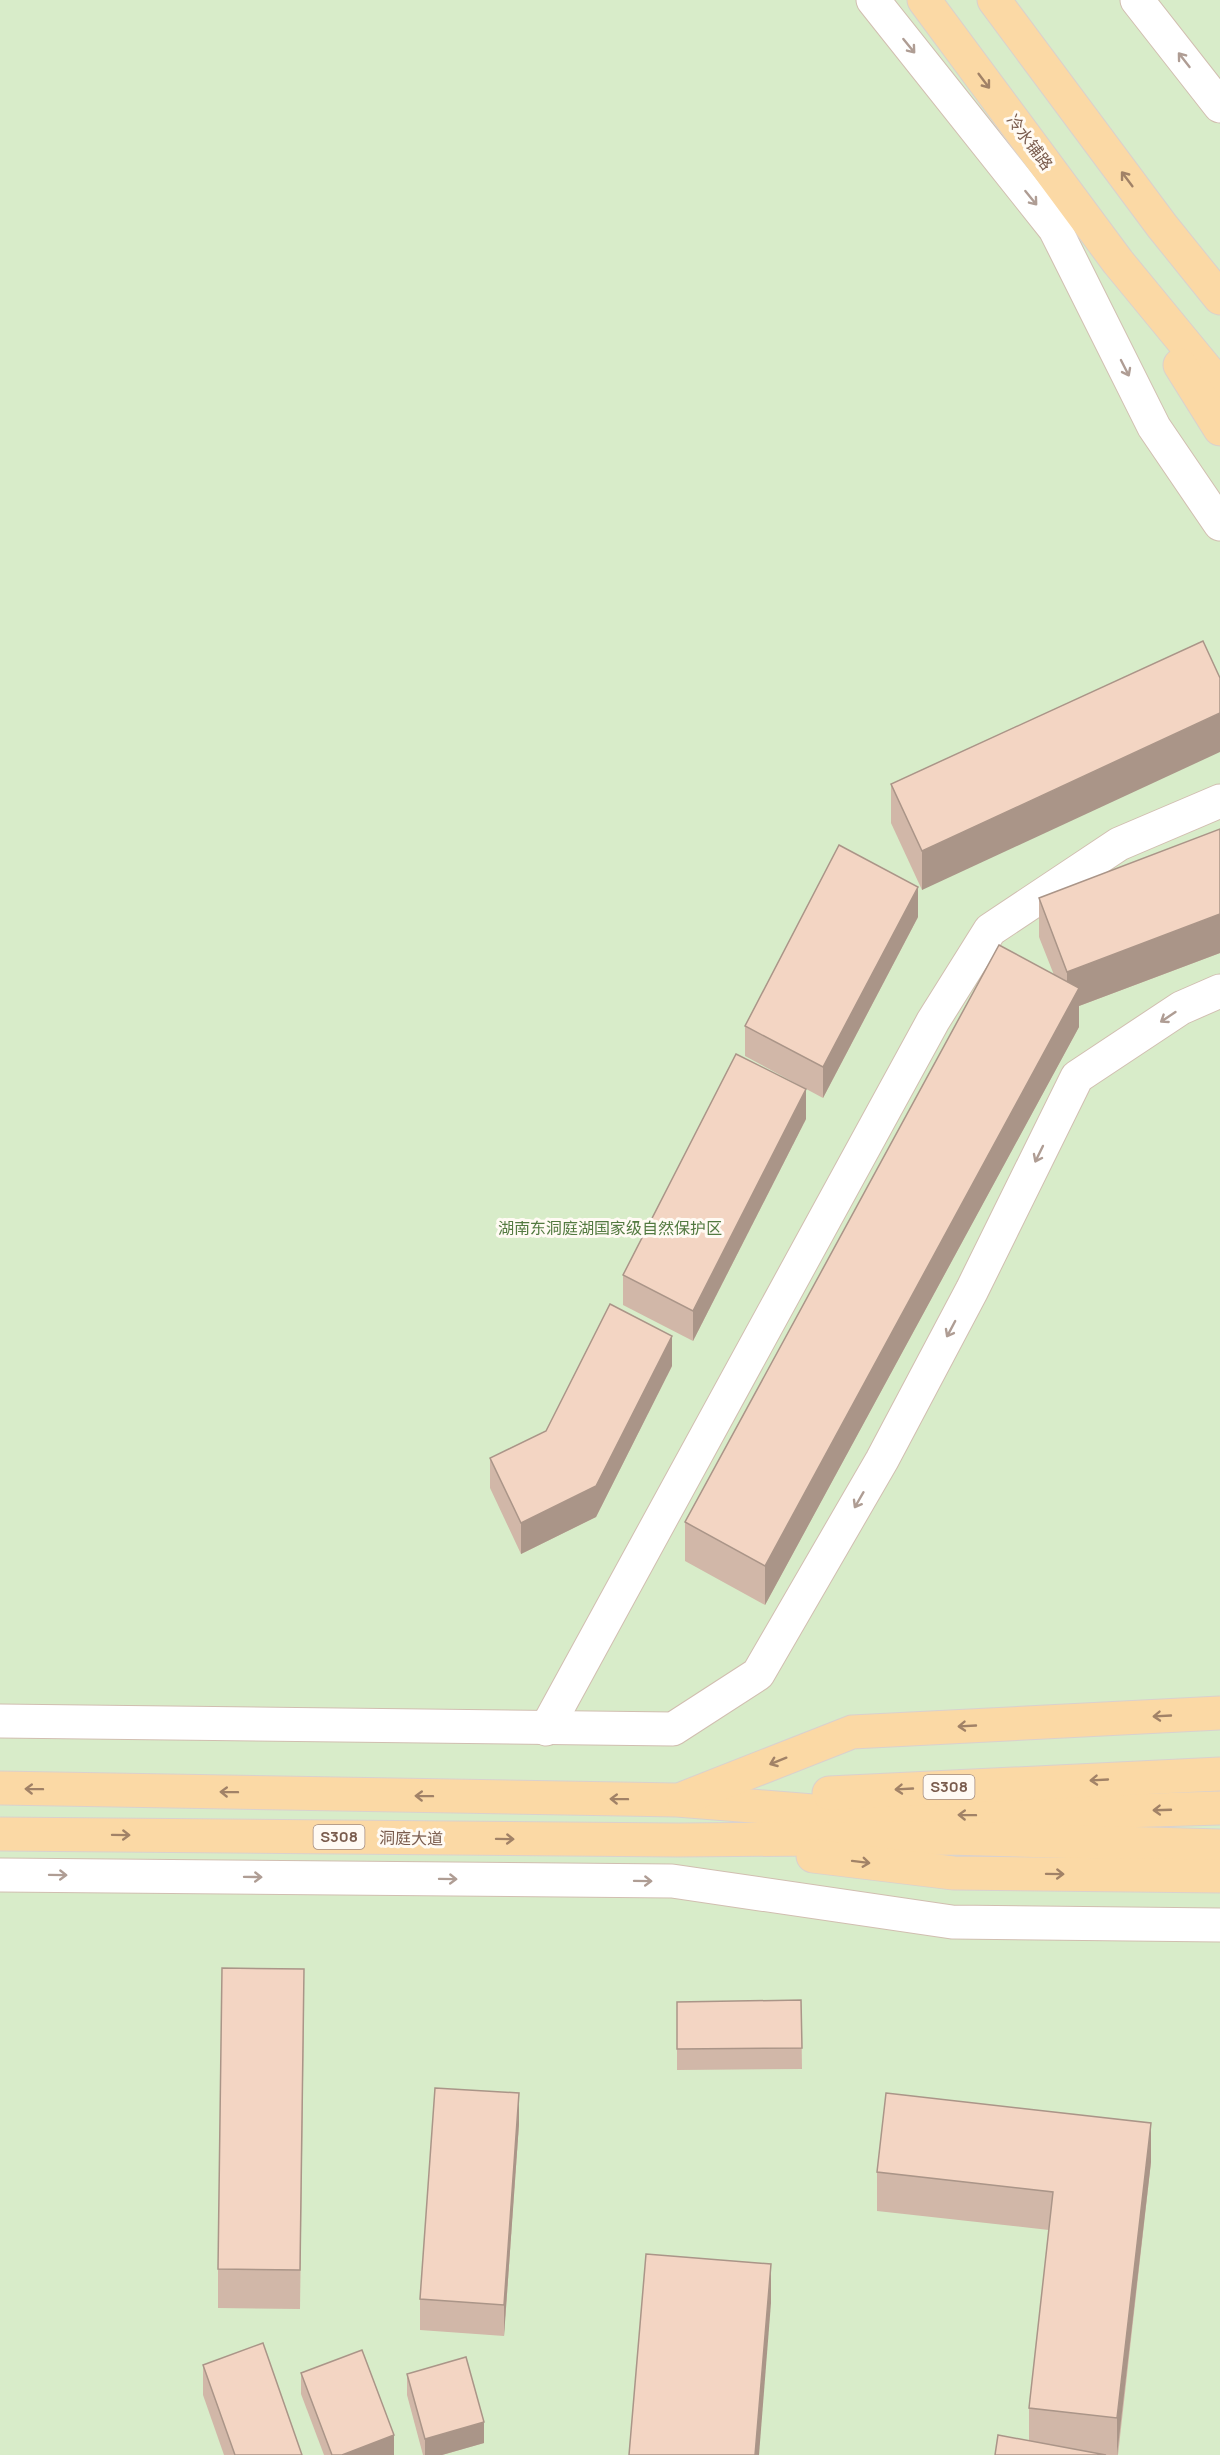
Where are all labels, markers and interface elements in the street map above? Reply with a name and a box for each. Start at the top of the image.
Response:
one-way arrow [902,38,916,53]
one-way arrow [1177,52,1190,68]
one-way arrow [978,72,990,88]
street label: 冷水铺路 [1002,110,1058,174]
one-way arrow [1120,171,1133,187]
one-way arrow [1024,190,1037,206]
one-way arrow [1119,359,1131,376]
one-way arrow [1160,1011,1177,1023]
one-way arrow [1033,1145,1044,1163]
park label: 湖南东洞庭湖国家级自然保护区 [498,1217,722,1239]
one-way arrow [945,1319,956,1337]
one-way arrow [852,1491,864,1508]
one-way arrow [1152,1710,1172,1721]
one-way arrow [957,1720,977,1731]
one-way arrow [769,1756,787,1767]
one-way arrow [1089,1774,1109,1785]
road number: S308 [924,1775,974,1799]
one-way arrow [24,1783,44,1795]
one-way arrow [894,1784,914,1795]
one-way arrow [219,1787,239,1798]
one-way arrow [414,1790,434,1802]
one-way arrow [609,1794,629,1805]
one-way arrow [1152,1804,1172,1815]
one-way arrow [957,1809,977,1821]
road number: S308 [314,1825,364,1849]
street label: 洞庭大道 [379,1826,443,1850]
one-way arrow [111,1829,131,1841]
one-way arrow [495,1833,515,1845]
one-way arrow [850,1857,870,1868]
one-way arrow [1045,1868,1065,1880]
one-way arrow [48,1870,68,1881]
one-way arrow [243,1871,263,1883]
one-way arrow [438,1873,458,1885]
one-way arrow [633,1875,653,1887]

